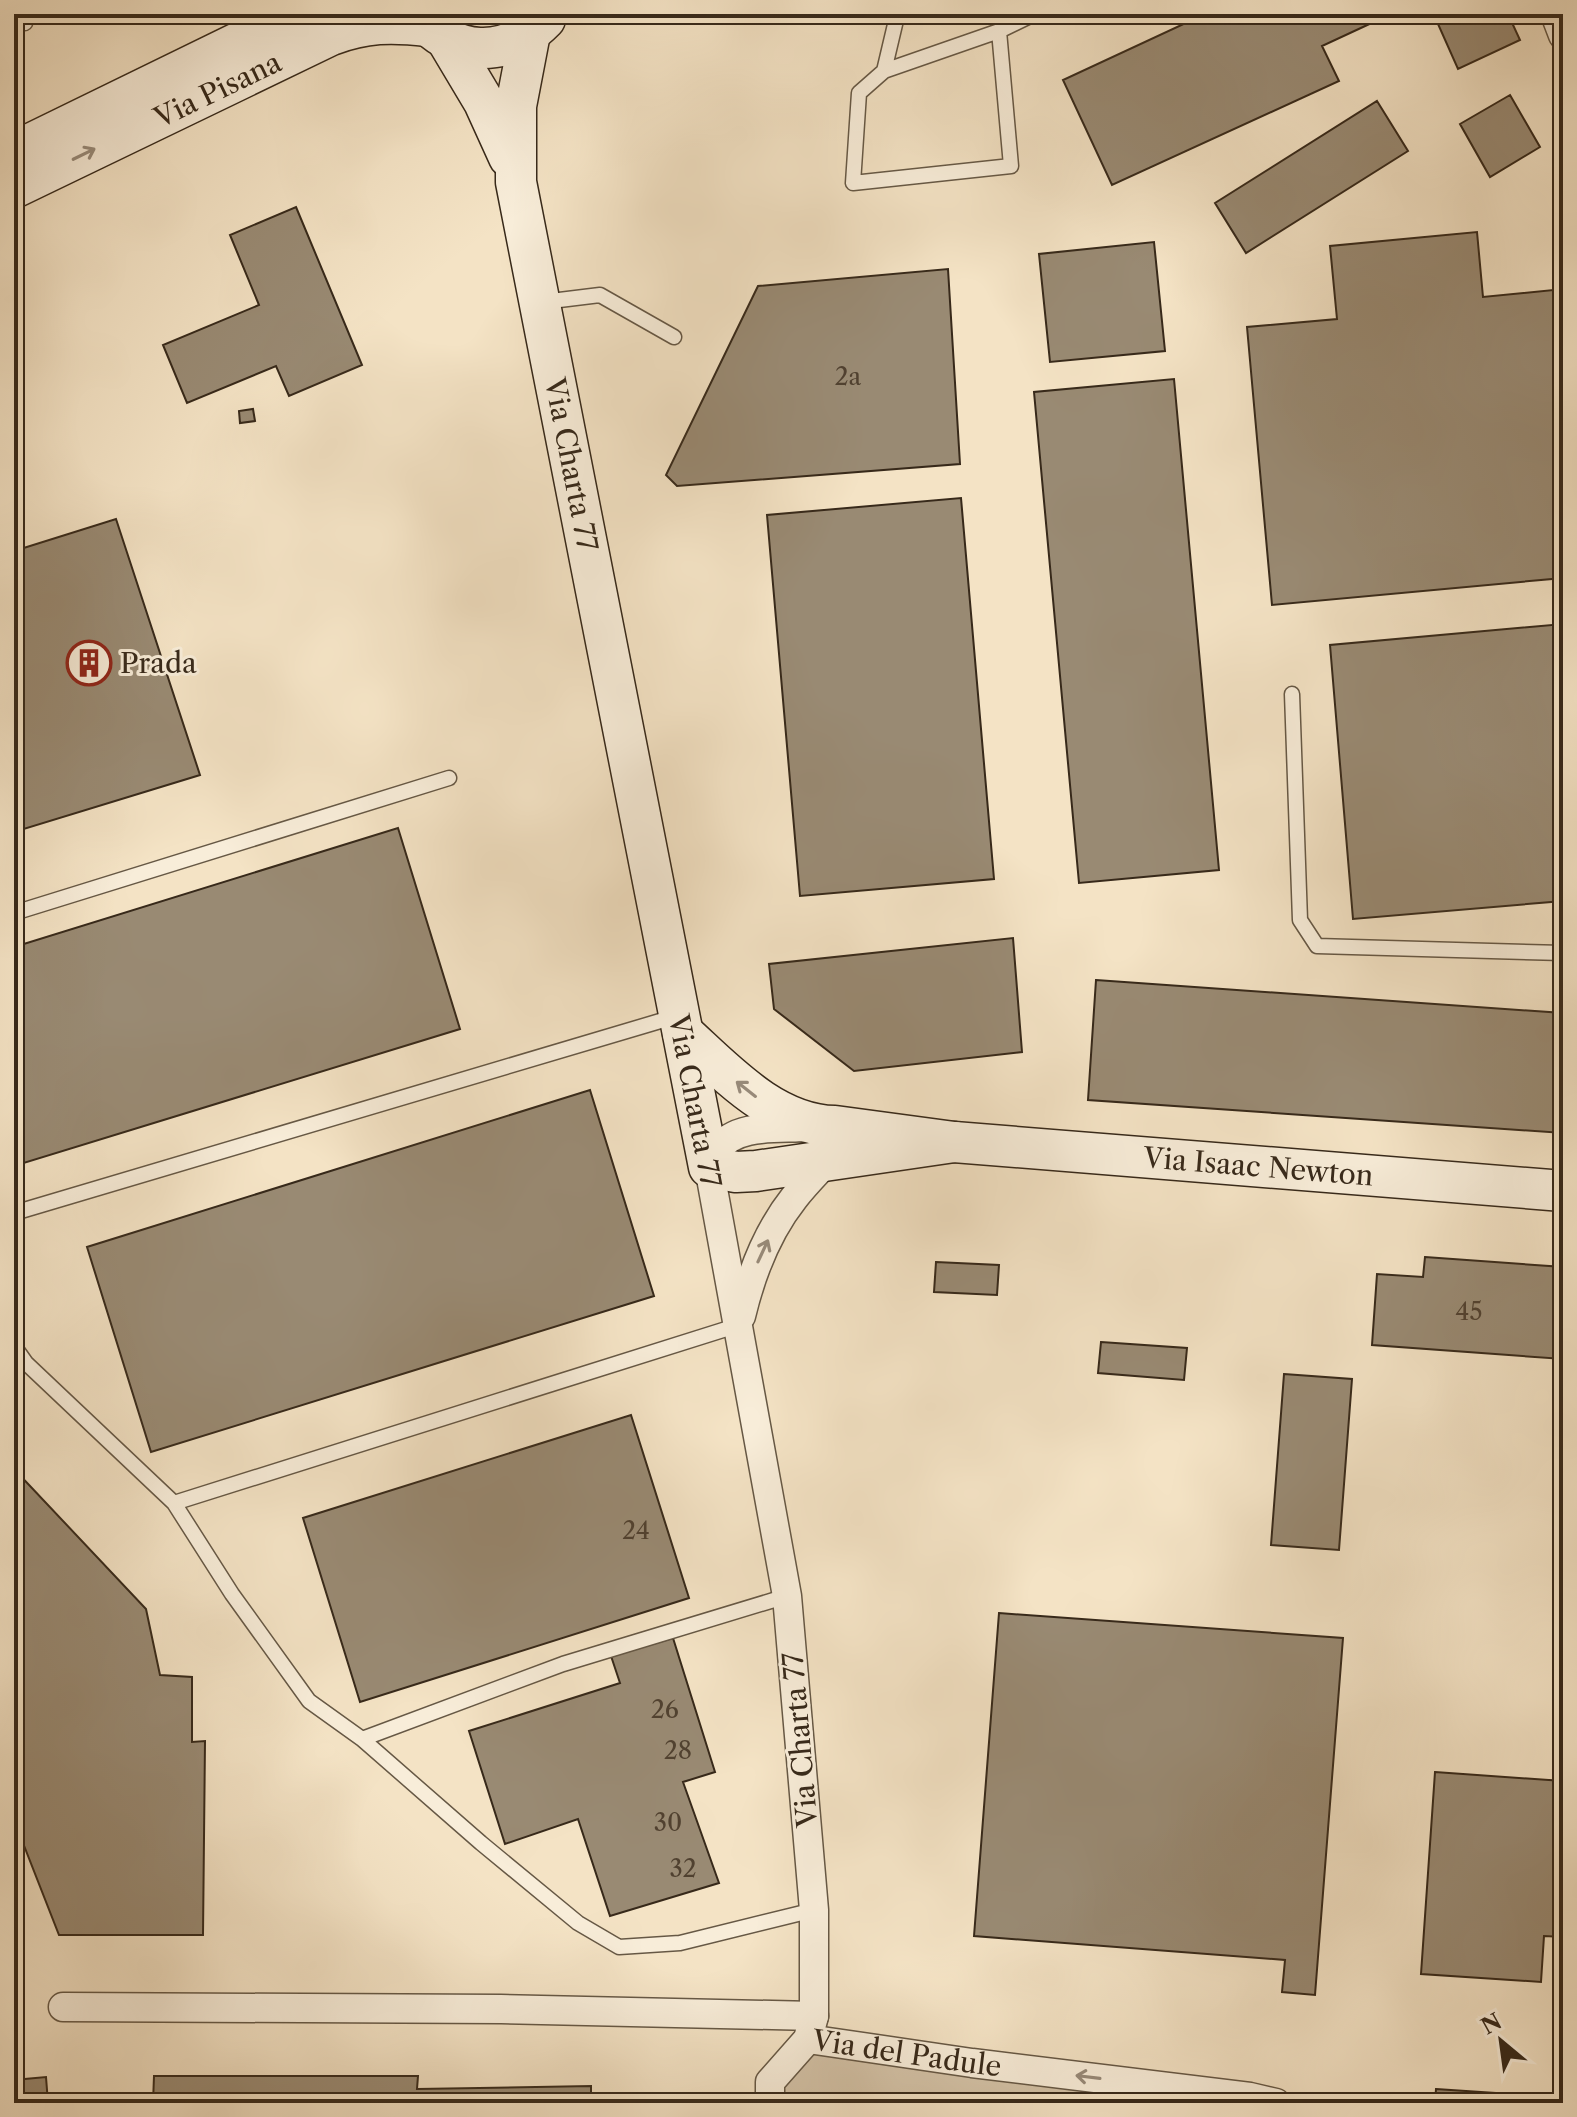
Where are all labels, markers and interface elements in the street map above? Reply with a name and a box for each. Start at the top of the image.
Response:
street label: Via Pisana [148,45,287,135]
one-way arrow [72,146,96,161]
house number: 2a [835,362,862,391]
street label: Via Charta 77 [538,374,605,554]
building icon: Prada [65,639,113,687]
place label: Prada [120,646,197,680]
street label: Via Charta 77 [661,1011,728,1191]
one-way arrow [736,1080,758,1097]
street label: Via Isaac Newton [1141,1140,1375,1193]
one-way arrow [756,1239,771,1263]
house number: 45 [1456,1297,1482,1326]
house number: 24 [622,1516,650,1545]
street label: Via Charta 77 [775,1651,825,1830]
house number: 26 [651,1695,679,1724]
house number: 28 [664,1736,692,1765]
house number: 30 [654,1808,682,1837]
house number: 32 [669,1854,697,1883]
north arrow [1461,2001,1541,2081]
text: N [1477,2008,1506,2040]
street label: Via del Padule [809,2023,1003,2083]
one-way arrow [1076,2069,1101,2084]

